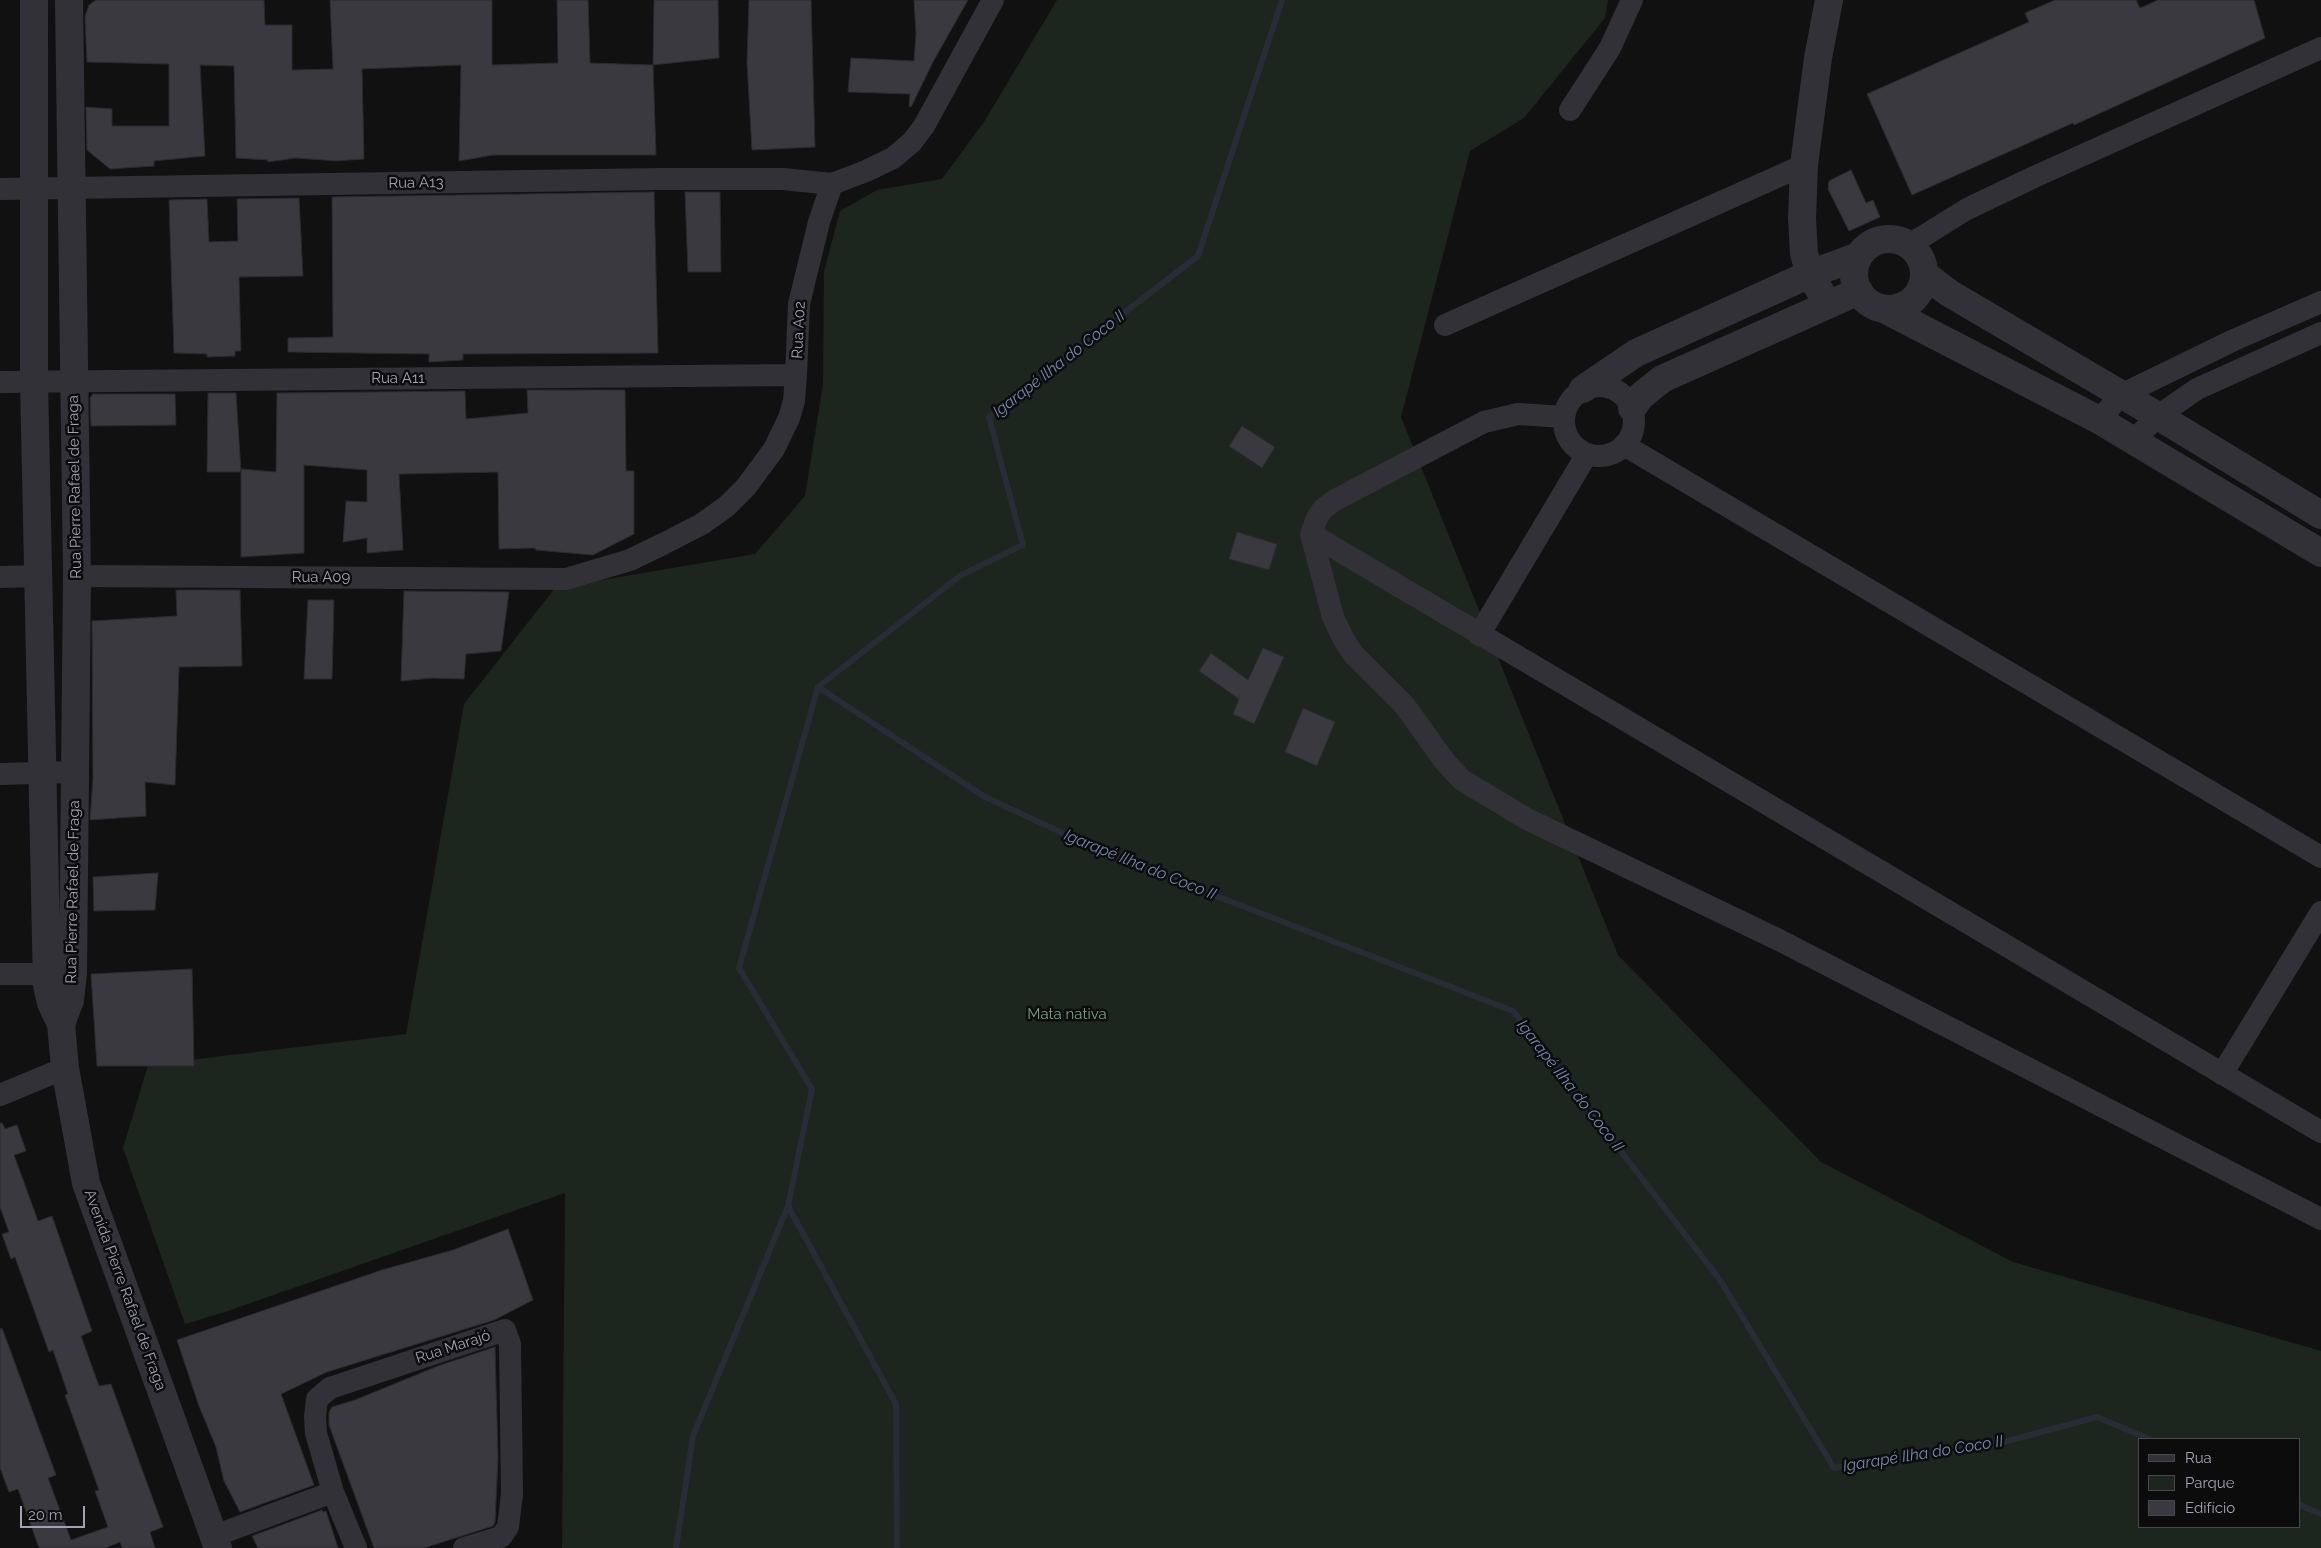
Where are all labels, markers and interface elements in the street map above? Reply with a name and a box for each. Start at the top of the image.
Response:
street label: Rua A13 [388,174,444,192]
street label: Rua A02 [789,301,809,359]
water label: Igarapé Ilha do Coco II [989,307,1129,421]
street label: Rua A11 [371,369,425,387]
street label: Rua Pierre Rafael de Fraga [64,395,86,579]
street label: Rua A09 [292,568,350,586]
street label: Rua Pierre Rafael de Fraga [62,800,84,984]
water label: Igarapé Ilha do Coco II [1061,826,1219,904]
park label: Mata nativa [1027,1005,1107,1023]
water label: Igarapé Ilha do Coco II [1513,1016,1627,1156]
street label: Avenida Pierre Rafael de Fraga [80,1187,170,1393]
street label: Rua Marajó [413,1326,493,1368]
water label: Igarapé Ilha do Coco II [1841,1432,2005,1476]
legend [2138,1438,2301,1528]
text: Rua [2185,1449,2212,1467]
text: Parque [2185,1474,2234,1492]
scale bar [22,1496,88,1528]
text: Edifício [2185,1499,2235,1517]
text: 20 m [28,1506,63,1524]

